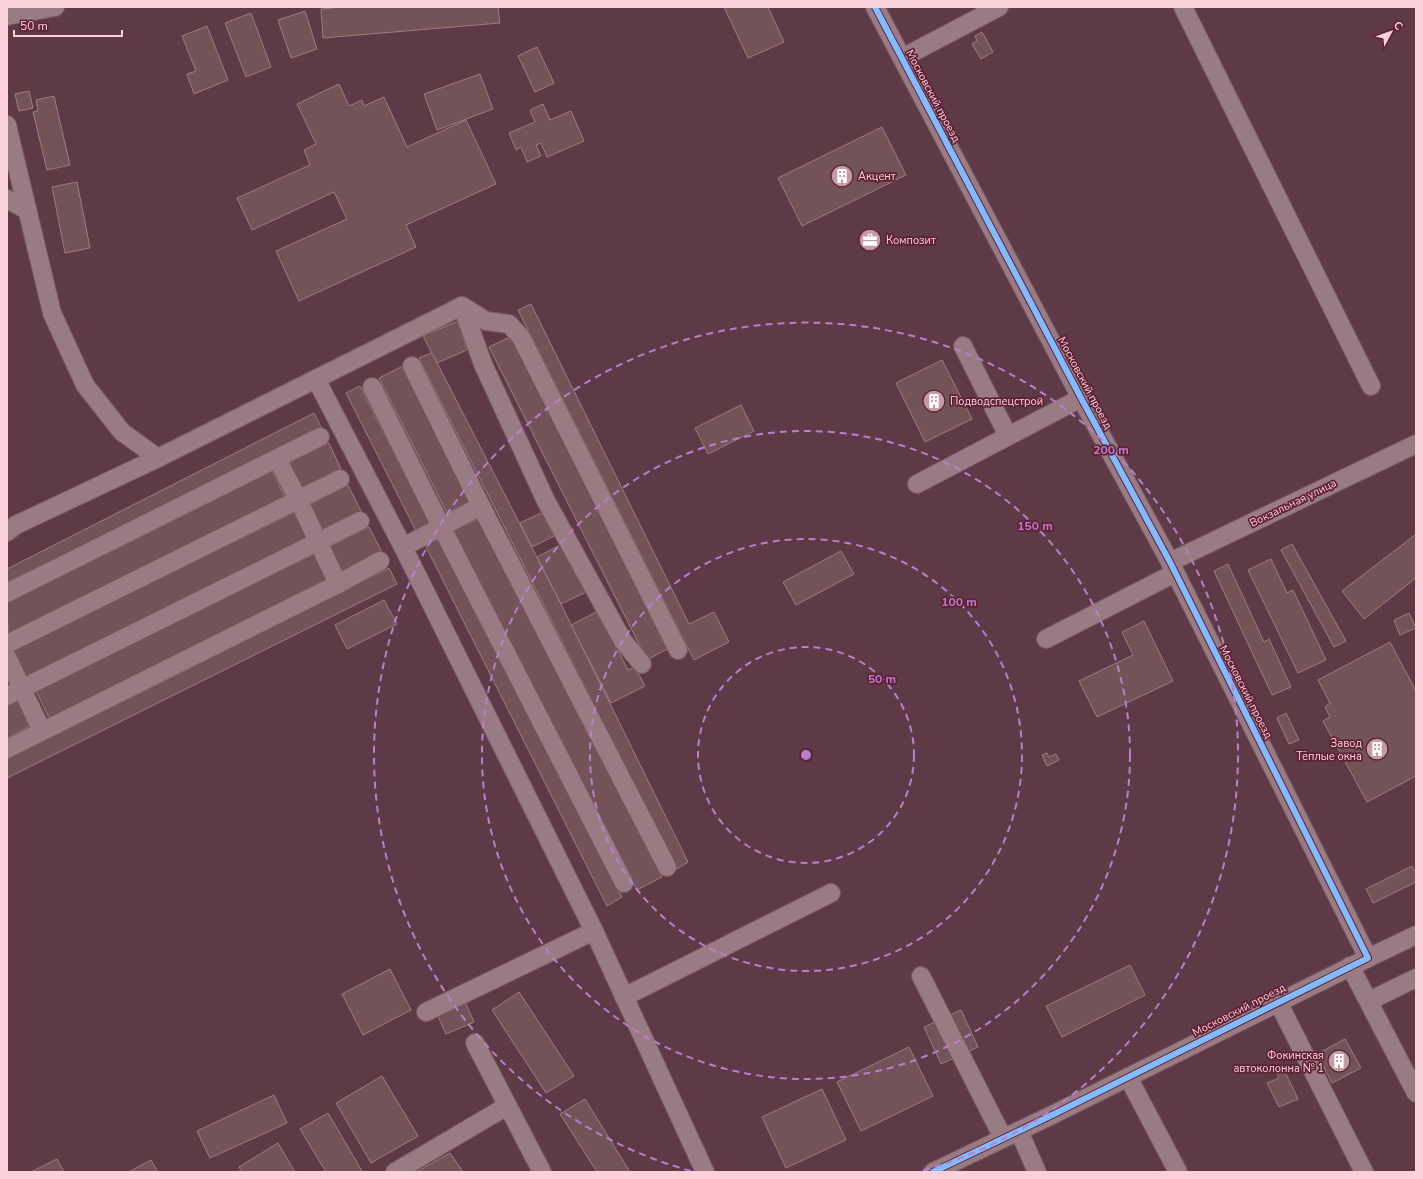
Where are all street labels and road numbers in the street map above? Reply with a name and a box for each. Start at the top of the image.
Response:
street label: Московский проезд [902,47,964,145]
street label: Московский проезд [1054,334,1116,432]
street label: Вокзальная улица [1247,475,1339,531]
street label: Московский проезд [1216,643,1276,742]
street label: Московский проезд [1190,980,1289,1040]

